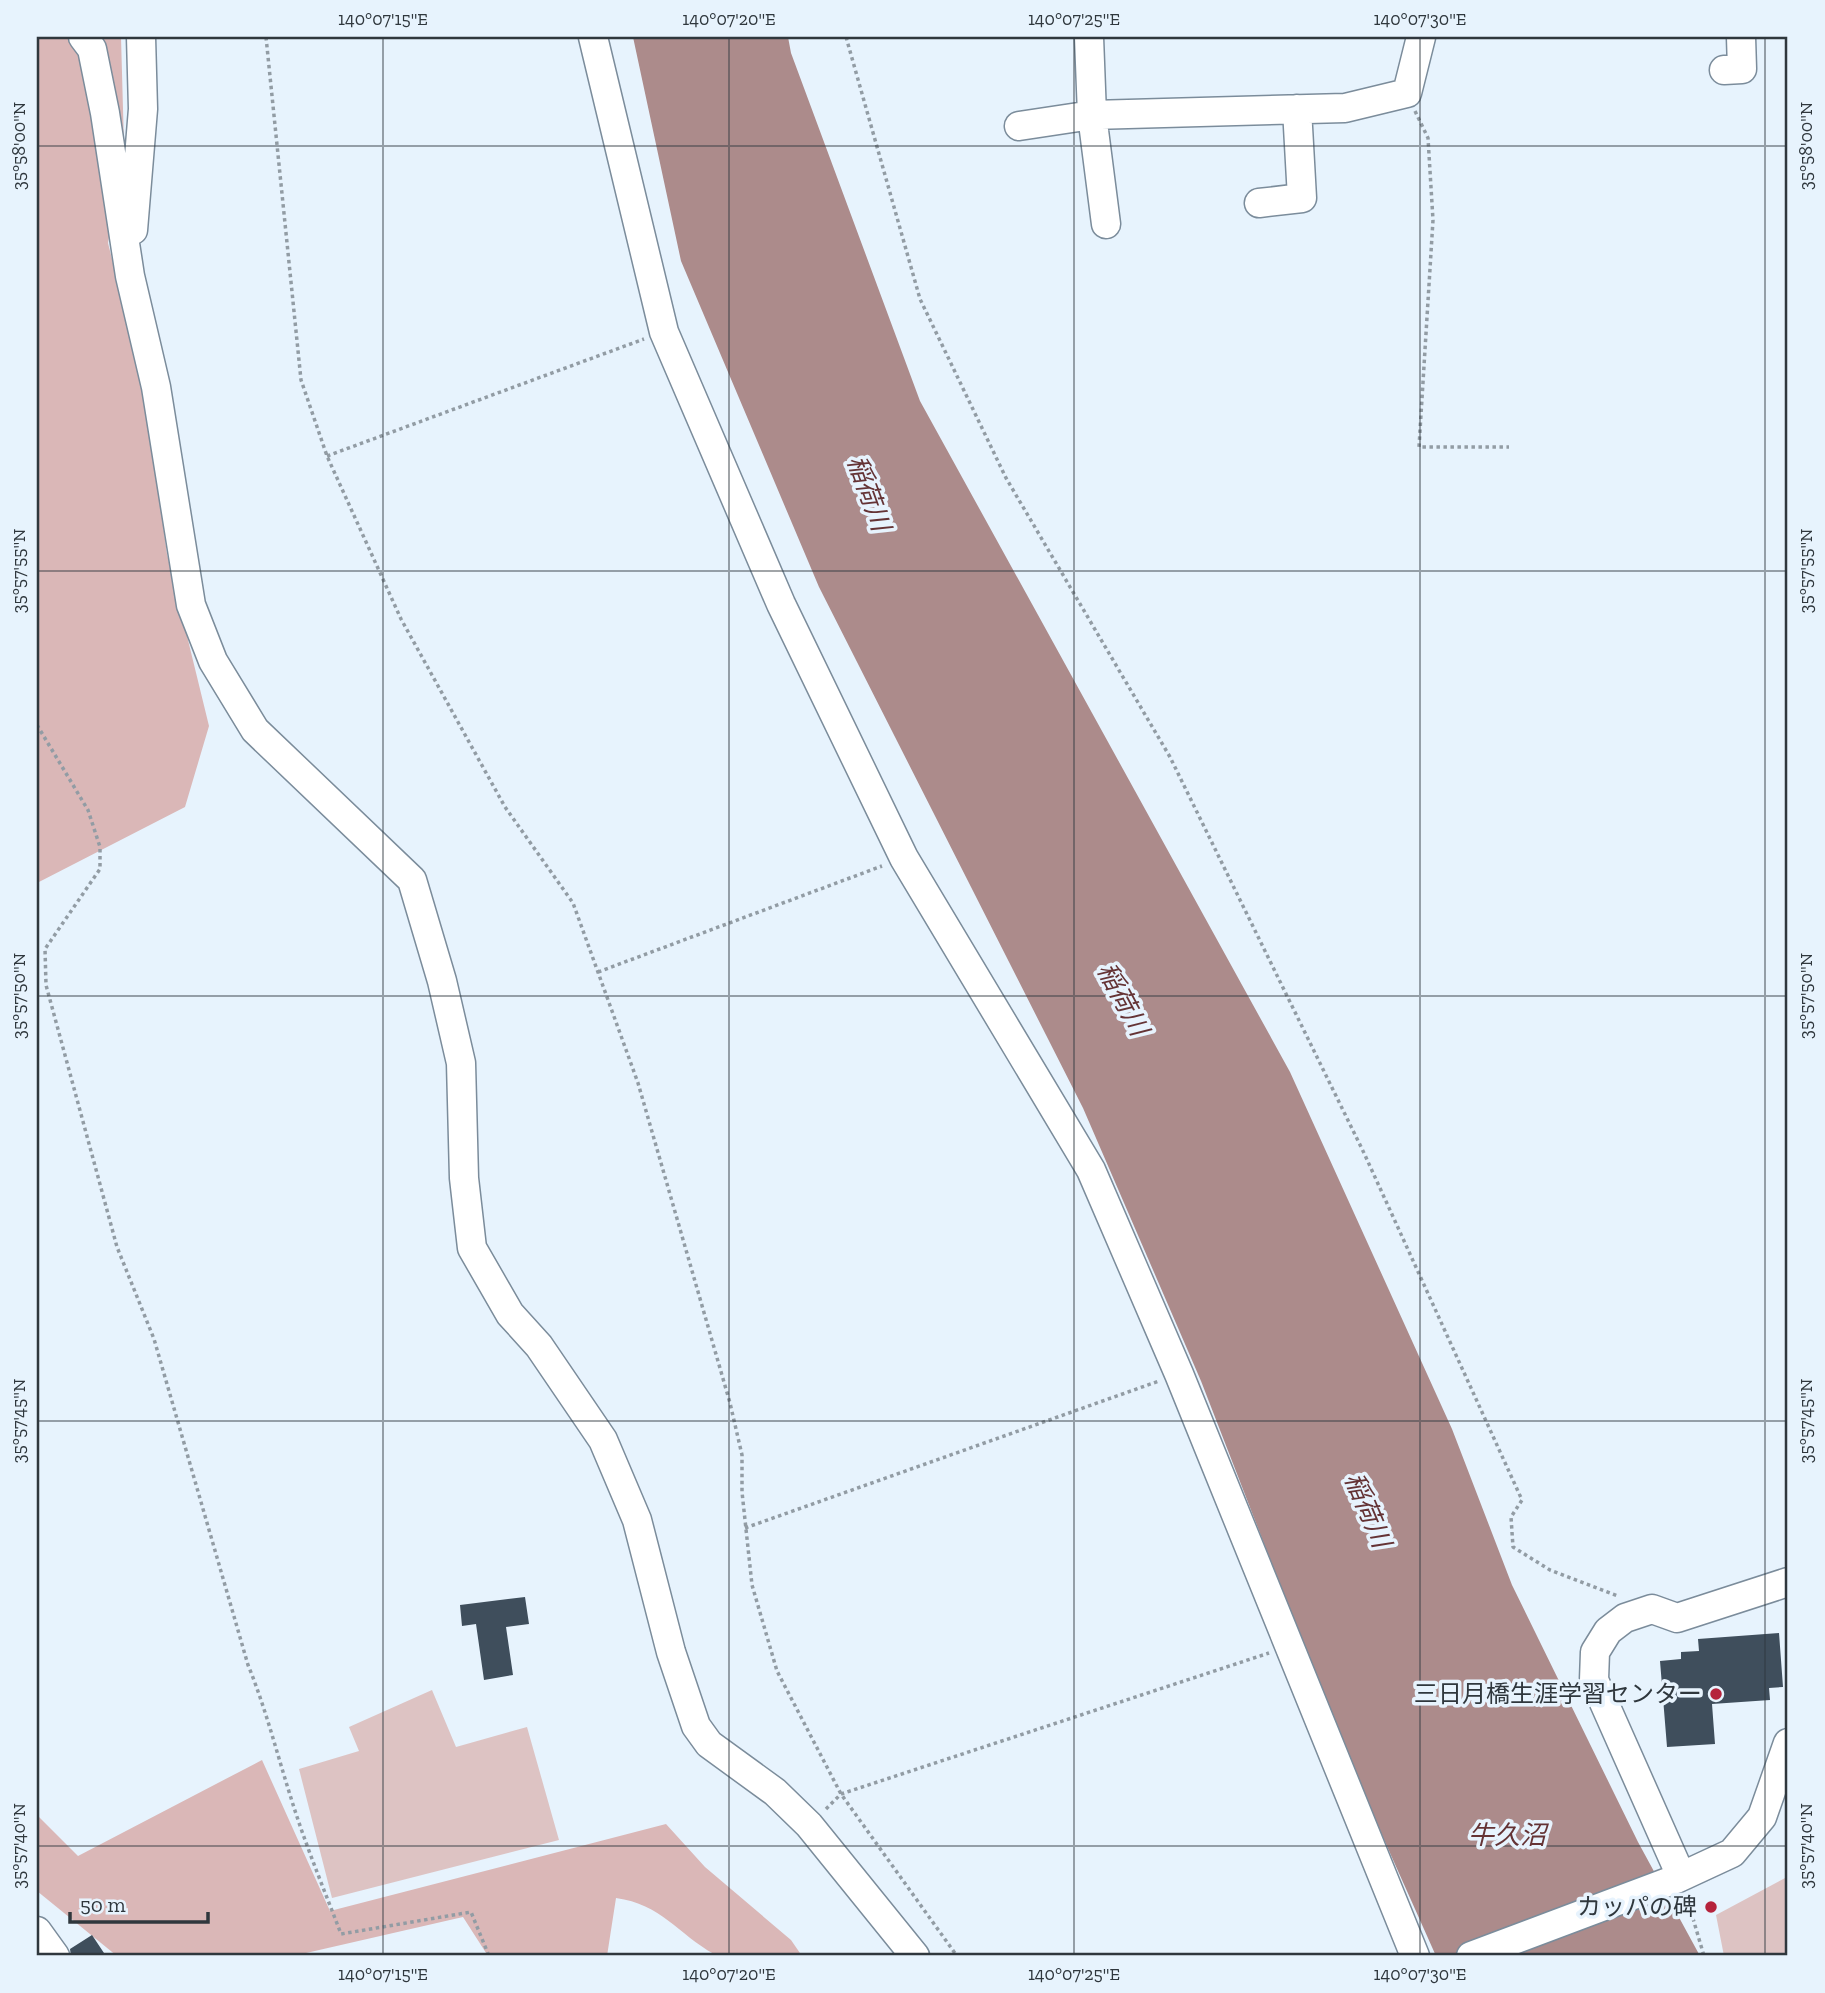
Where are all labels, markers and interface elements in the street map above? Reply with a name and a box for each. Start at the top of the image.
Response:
text: 140°07'15"E [338,8,428,30]
text: 140°07'20"E [682,8,776,30]
text: 140°07'25"E [1028,8,1120,30]
text: 140°07'30"E [1374,8,1466,30]
text: 35°58'00"N [8,102,30,190]
text: 35°58'00"N [1795,102,1817,190]
water label: 稲荷川 [841,451,898,538]
text: 35°57'55"N [8,529,30,613]
text: 35°57'55"N [1795,529,1817,613]
text: 35°57'50"N [8,953,30,1039]
text: 35°57'50"N [1795,953,1817,1039]
water label: 稲荷川 [1091,957,1157,1044]
text: 35°57'45"N [8,1379,30,1463]
text: 35°57'45"N [1795,1379,1817,1463]
water label: 稲荷川 [1338,1468,1399,1555]
place label: 三日月橋生涯学習センター [1414,1679,1702,1708]
marker: 三日月橋生涯学習センター [1708,1686,1724,1702]
text: 35°57'40"N [8,1803,30,1889]
text: 35°57'40"N [1795,1803,1817,1889]
water label: 牛久沼 [1468,1819,1550,1851]
scale bar [70,1881,208,1925]
text: 50 m [80,1892,126,1917]
place label: カッパの碑 [1577,1892,1697,1921]
marker: カッパの碑 [1703,1899,1719,1915]
text: 140°07'15"E [338,1963,428,1985]
text: 140°07'20"E [682,1963,776,1985]
text: 140°07'25"E [1028,1963,1120,1985]
text: 140°07'30"E [1374,1963,1466,1985]

